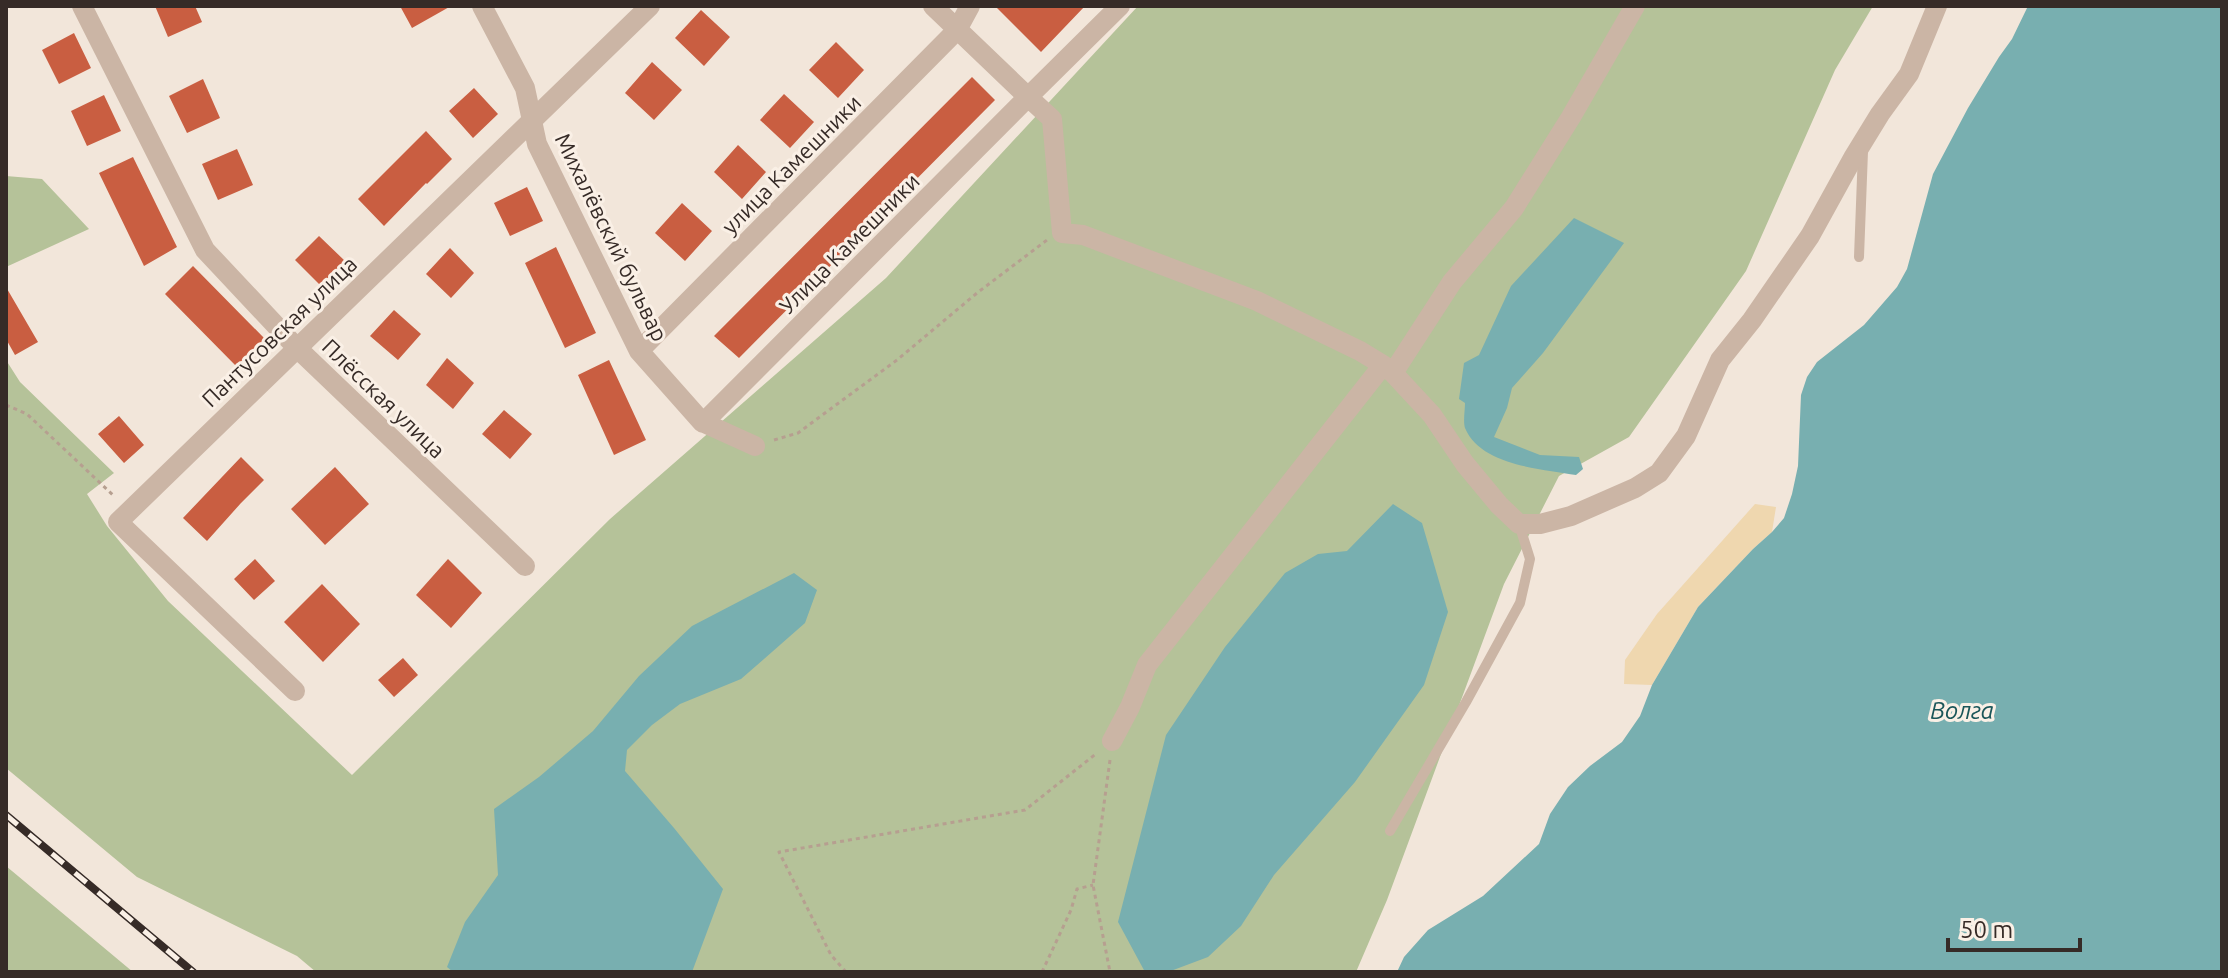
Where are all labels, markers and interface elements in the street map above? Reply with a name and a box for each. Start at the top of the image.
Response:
street label: улица Камешники [716,89,866,239]
street label: Михалёвский бульвар [551,129,673,345]
street label: Улица Камешники [774,168,924,318]
street label: Пантусовская улица [196,251,362,411]
street label: Плёсская улица [318,333,450,463]
water label: Волга [1930,697,1994,724]
scale bar [1948,902,2080,952]
text: 50 m [1960,916,2013,943]

